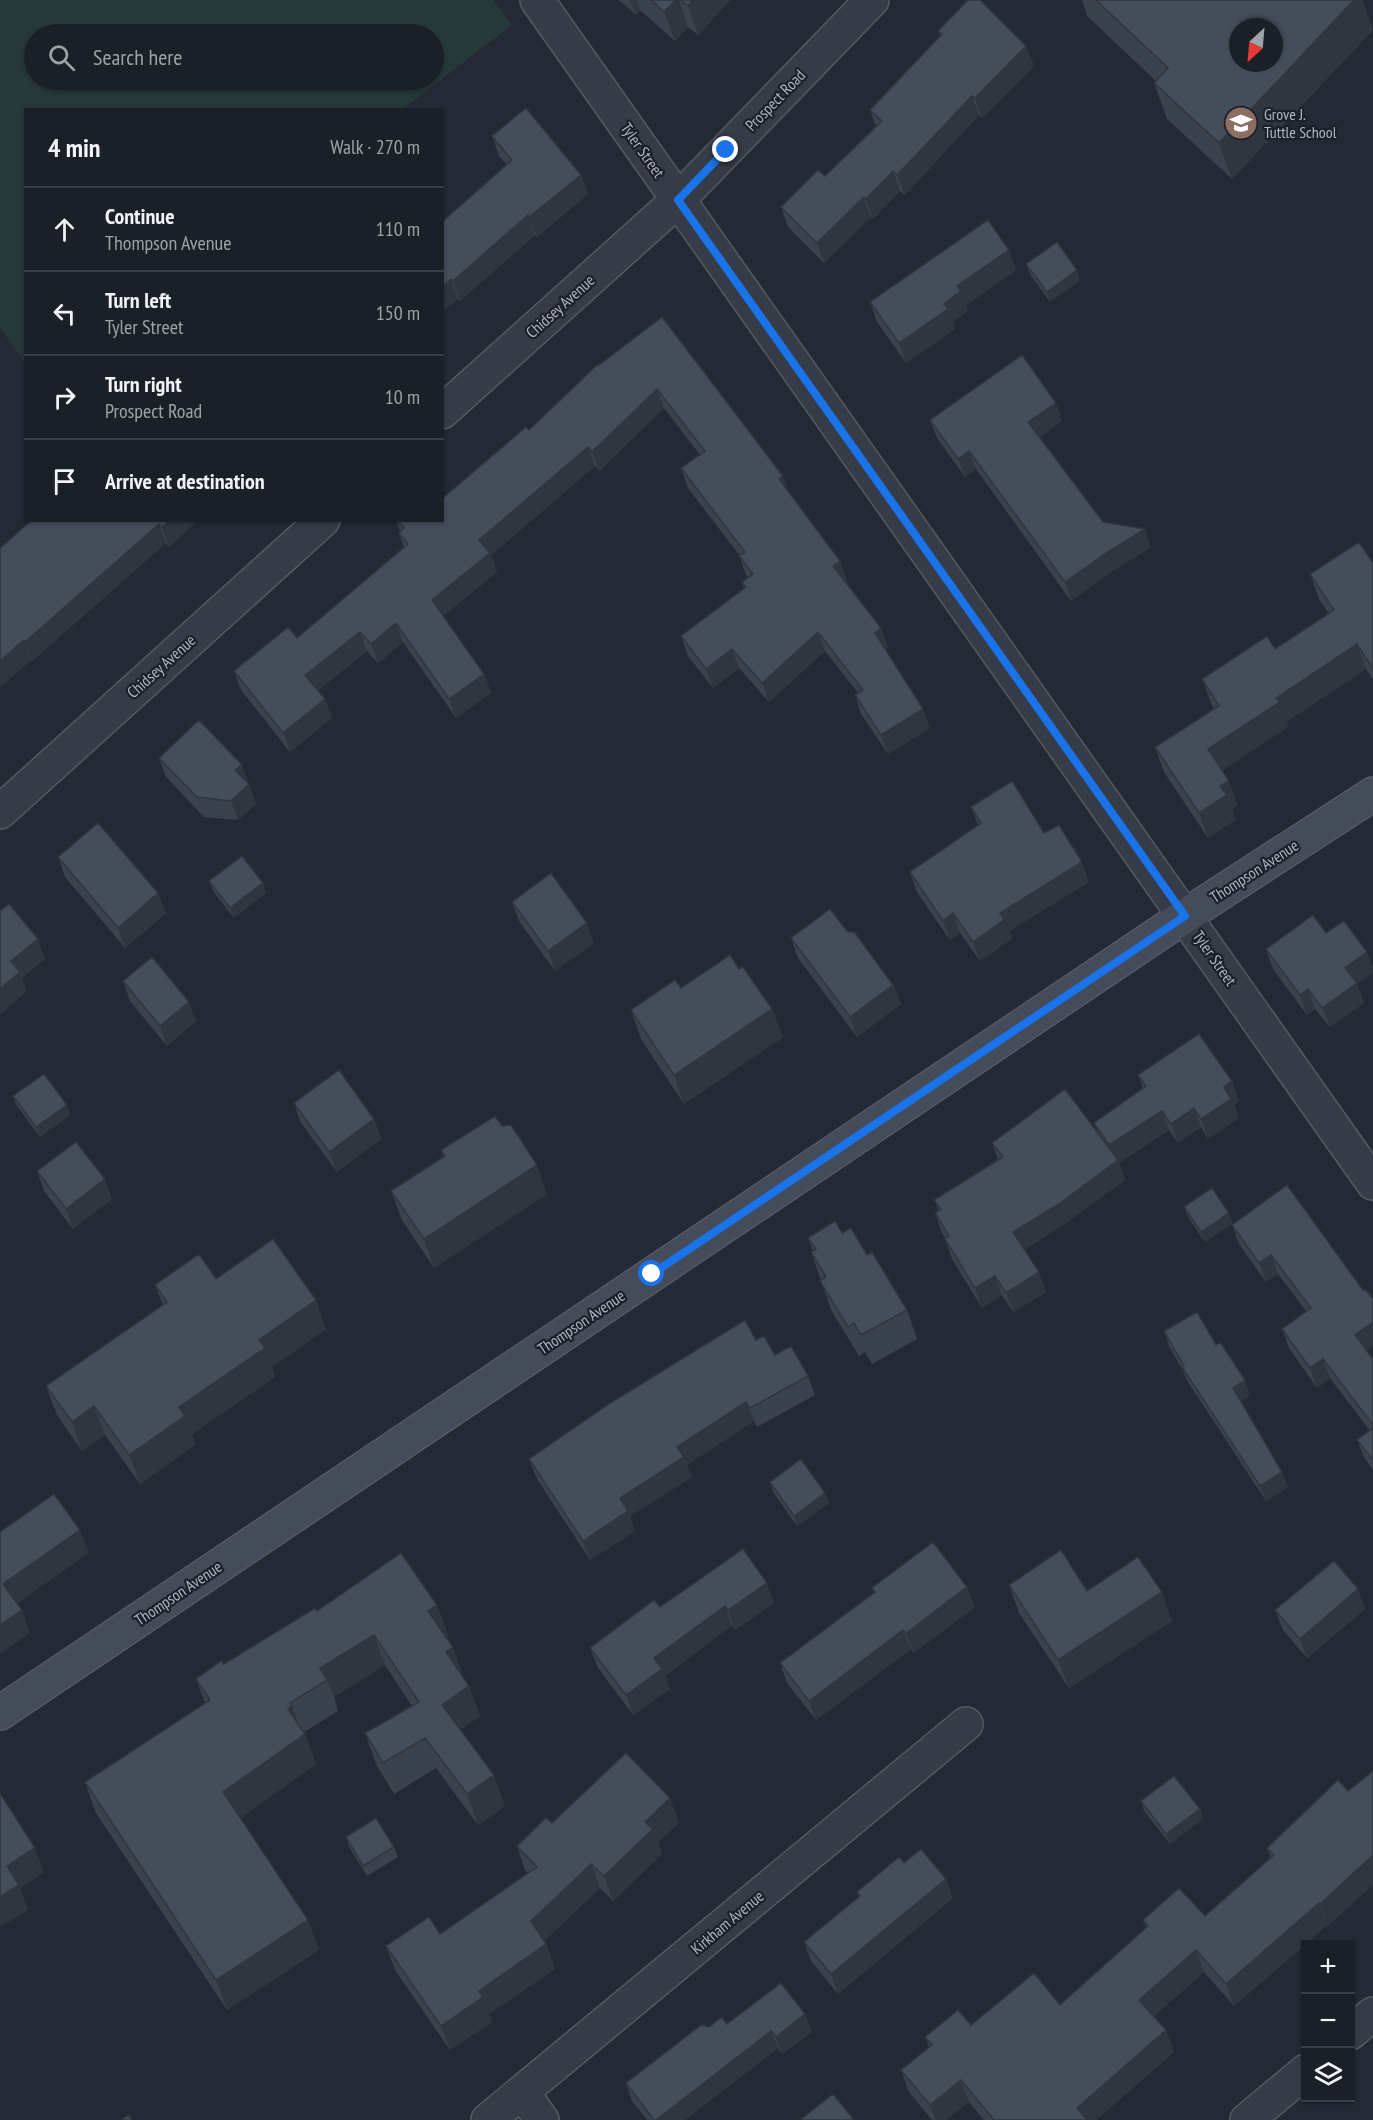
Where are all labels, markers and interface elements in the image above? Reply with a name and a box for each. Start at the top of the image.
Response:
north arrow [1229,18,1283,72]
search box [24,24,444,90]
icon: search [45,41,78,74]
text: Search here [93,43,182,71]
street label: Prospect Road [741,65,809,135]
place label: Grove J. Tuttle School [1264,104,1337,142]
school or university icon: Grove J. Tuttle School [1223,105,1259,141]
street label: Tyler Street [617,119,670,182]
text: 4 min [48,131,101,164]
text: Walk · 270 m [330,134,420,160]
route end [712,136,738,162]
text: Continue [105,202,175,230]
icon: ahead [48,213,81,246]
text: 110 m [376,216,420,242]
text: Thompson Avenue [105,230,232,256]
street label: Chidsey Avenue [522,270,598,342]
text: Turn left [105,286,171,314]
icon: left [48,297,81,330]
text: 150 m [376,300,420,326]
text: Tyler Street [105,314,183,340]
text: Turn right [105,370,182,398]
icon: right [48,381,81,414]
text: 10 m [385,384,420,410]
text: Prospect Road [105,398,202,424]
icon: arrive [48,465,81,498]
text: Arrive at destination [105,467,265,495]
street label: Chidsey Avenue [123,630,199,702]
street label: Thompson Avenue [1206,835,1302,907]
street label: Tyler Street [1189,927,1242,990]
route start [638,1260,664,1286]
street label: Thompson Avenue [533,1285,629,1359]
street label: Thompson Avenue [130,1556,226,1630]
street label: Kirkham Avenue [686,1886,768,1958]
map controls [1301,1940,1355,2102]
button: + [1301,1940,1355,1994]
button: − [1301,1994,1355,2048]
button: layers [1301,2048,1355,2102]

